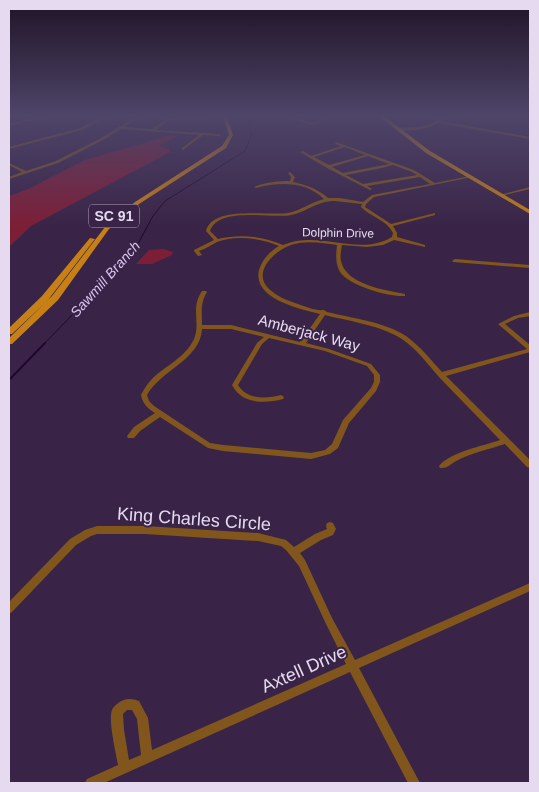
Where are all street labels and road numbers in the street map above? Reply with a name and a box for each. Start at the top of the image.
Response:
road number: SC 91 [89,205,139,228]
street label: Dolphin Drive [302,225,374,241]
street label: Amberjack Way [256,311,362,354]
street label: King Charles Circle [116,504,272,534]
street label: Axtell Drive [258,641,350,697]

